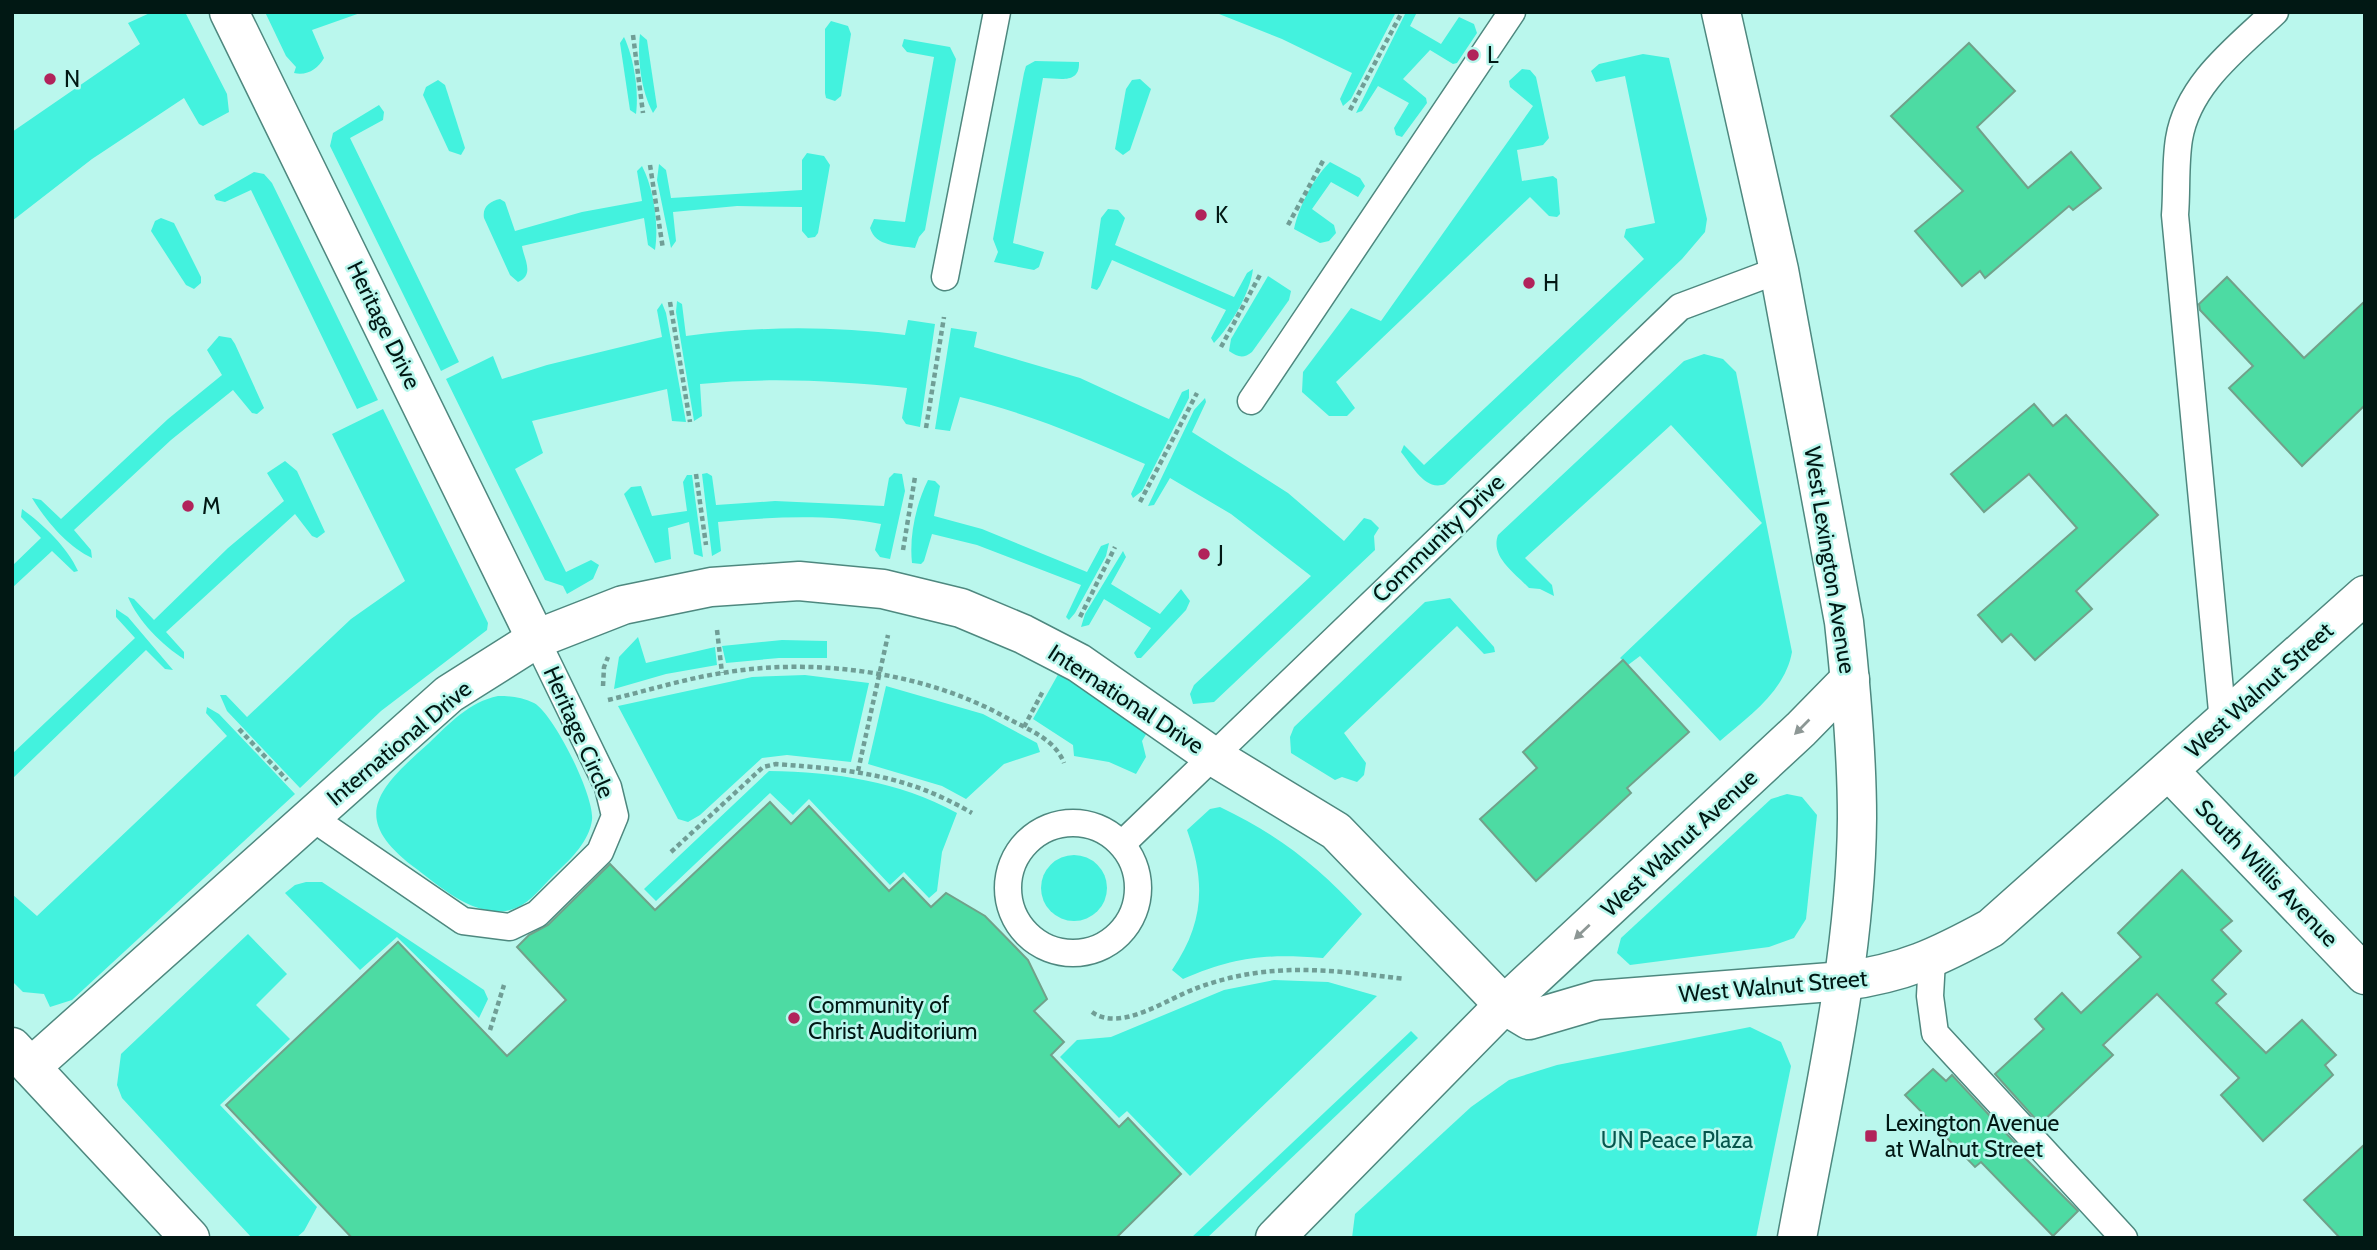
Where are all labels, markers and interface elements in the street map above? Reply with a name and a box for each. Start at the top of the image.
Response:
place label: L [1487,41,1499,69]
marker: L [1465,47,1481,63]
place label: N [64,65,80,93]
marker: N [42,71,58,87]
place label: K [1215,201,1228,229]
marker: K [1193,207,1209,223]
street label: Heritage Drive [341,257,427,394]
place label: H [1543,269,1559,297]
marker: H [1521,275,1537,291]
street label: West Lexington Avenue [1798,445,1862,676]
street label: Community Drive [1366,468,1510,608]
place label: M [202,492,221,520]
marker: M [180,498,196,514]
place label: J [1217,540,1224,568]
marker: J [1196,546,1212,562]
street label: West Walnut Street [2179,616,2339,764]
street label: International Drive [1043,638,1209,760]
street label: Heritage Circle [537,662,621,802]
street label: International Drive [321,674,477,812]
one-way arrow [1794,719,1811,736]
street label: West Walnut Avenue [1595,763,1763,923]
street label: South Willis Avenue [2190,794,2344,952]
one-way arrow [1574,924,1591,940]
street label: West Walnut Street [1677,964,1869,1008]
place label: Community of Christ Auditorium [808,991,978,1045]
marker: Community of Christ Auditorium [786,1010,802,1026]
place label: Lexington Avenue at Walnut Street [1885,1109,2060,1163]
park label: UN Peace Plaza [1601,1126,1753,1154]
marker: Lexington Avenue at Walnut Street [1863,1128,1879,1144]

